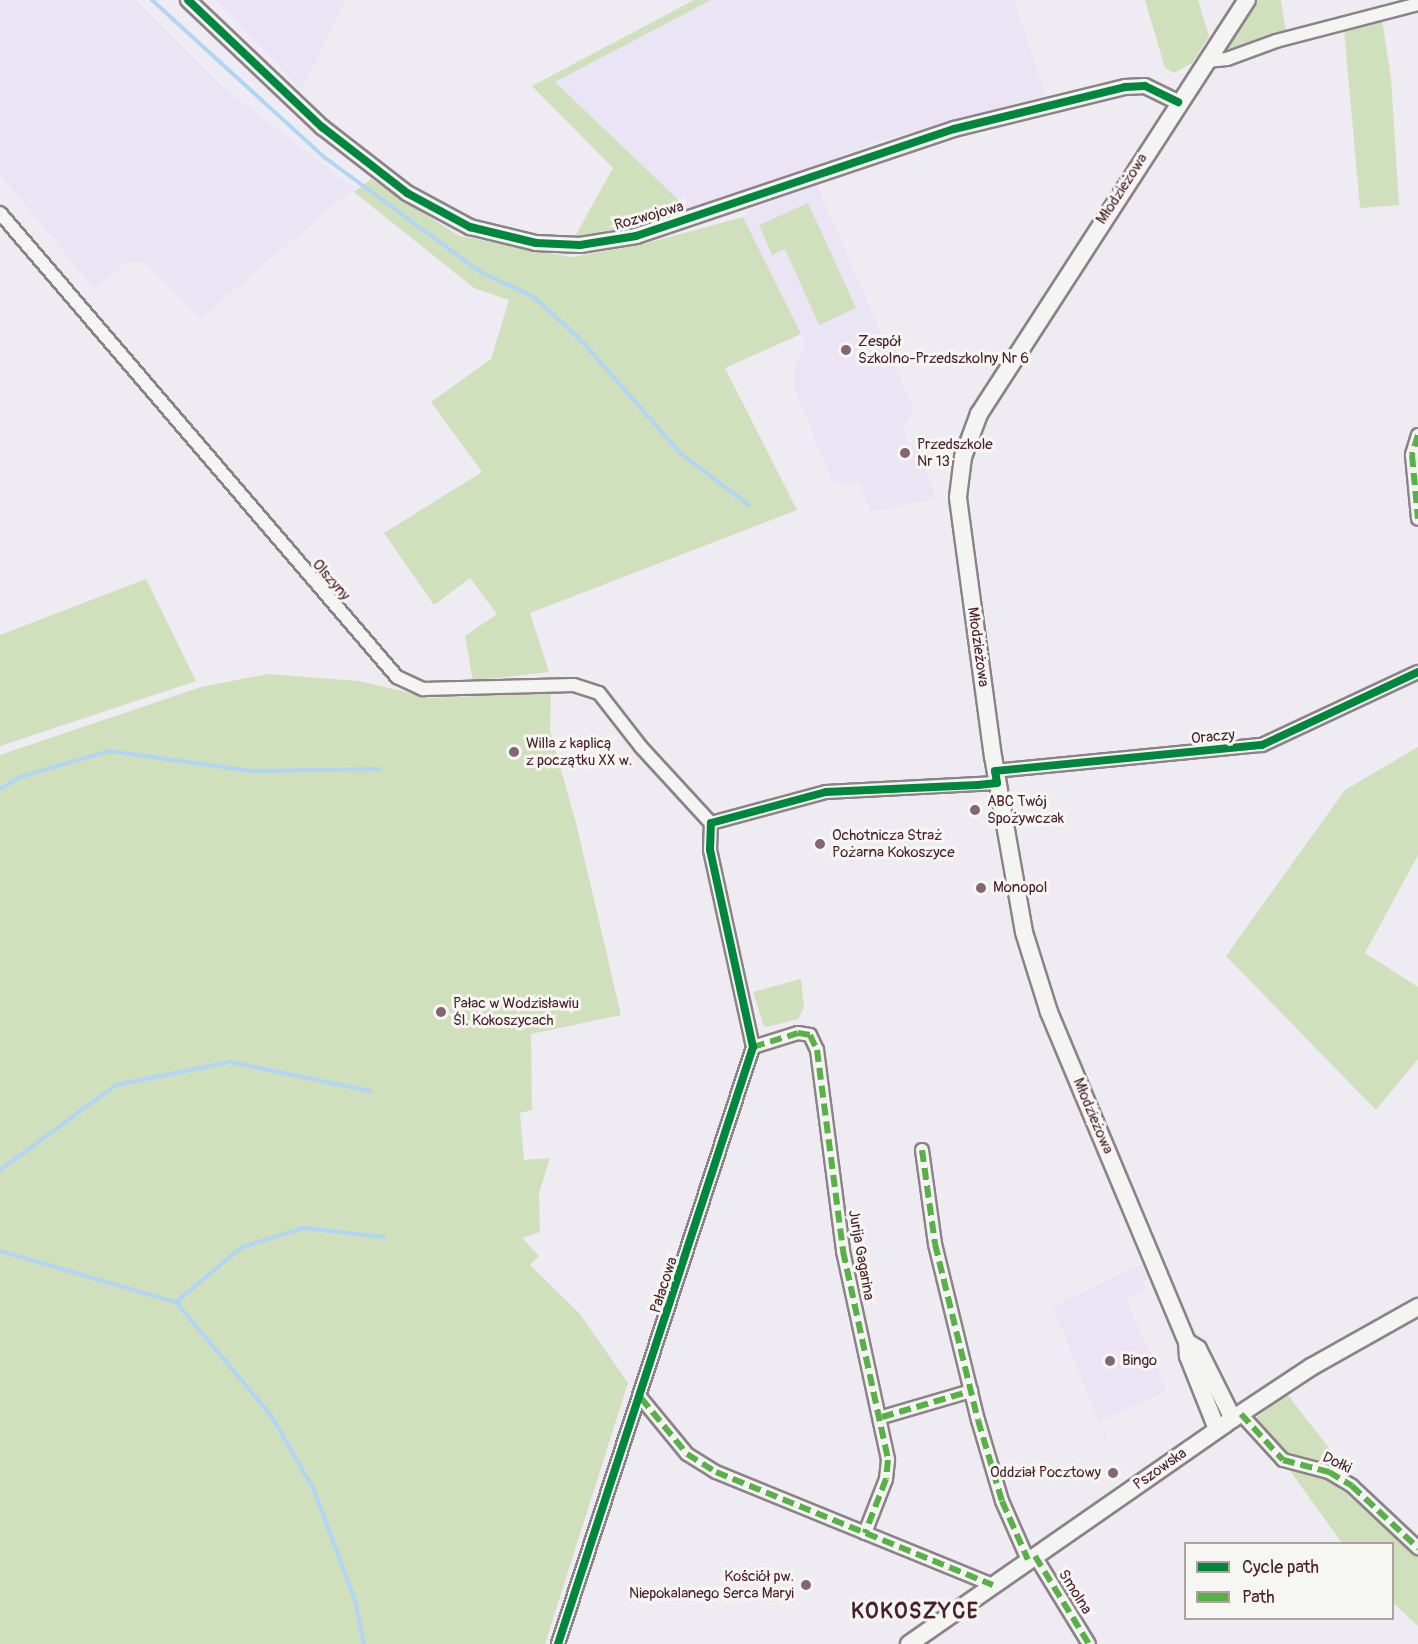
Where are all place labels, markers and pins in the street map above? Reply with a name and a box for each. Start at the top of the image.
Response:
place label: Zespół Szkolno-Przedszkolny Nr 6 [858,332,1029,367]
marker: Zespół Szkolno-Przedszkolny Nr 6 [839,343,853,357]
place label: Przedszkole Nr 13 [917,435,993,470]
marker: Przedszkole Nr 13 [898,446,912,460]
place label: Willa z kaplicą z początku XX w. [526,734,632,769]
marker: Willa z kaplicą z początku XX w. [507,745,521,759]
place label: ABC Twój Spożywczak [987,792,1064,827]
marker: ABC Twój Spożywczak [968,803,982,817]
place label: Ochotnicza Straż Pożarna Kokoszyce [832,826,955,861]
marker: Ochotnicza Straż Pożarna Kokoszyce [813,837,827,851]
place label: Monopol [993,879,1047,897]
marker: Monopol [974,881,988,895]
place label: Pałac w Wodzisławiu Śl. Kokoszycach [453,994,579,1029]
marker: Pałac w Wodzisławiu Śl. Kokoszycach [434,1005,448,1019]
place label: Bingo [1122,1352,1157,1370]
marker: Bingo [1103,1354,1117,1368]
place label: Oddział Pocztowy [990,1464,1101,1482]
marker: Oddział Pocztowy [1106,1466,1120,1480]
place label: Kościół pw. Niepokalanego Serca Maryi [629,1567,794,1602]
marker: Kościół pw. Niepokalanego Serca Maryi [799,1578,813,1592]

